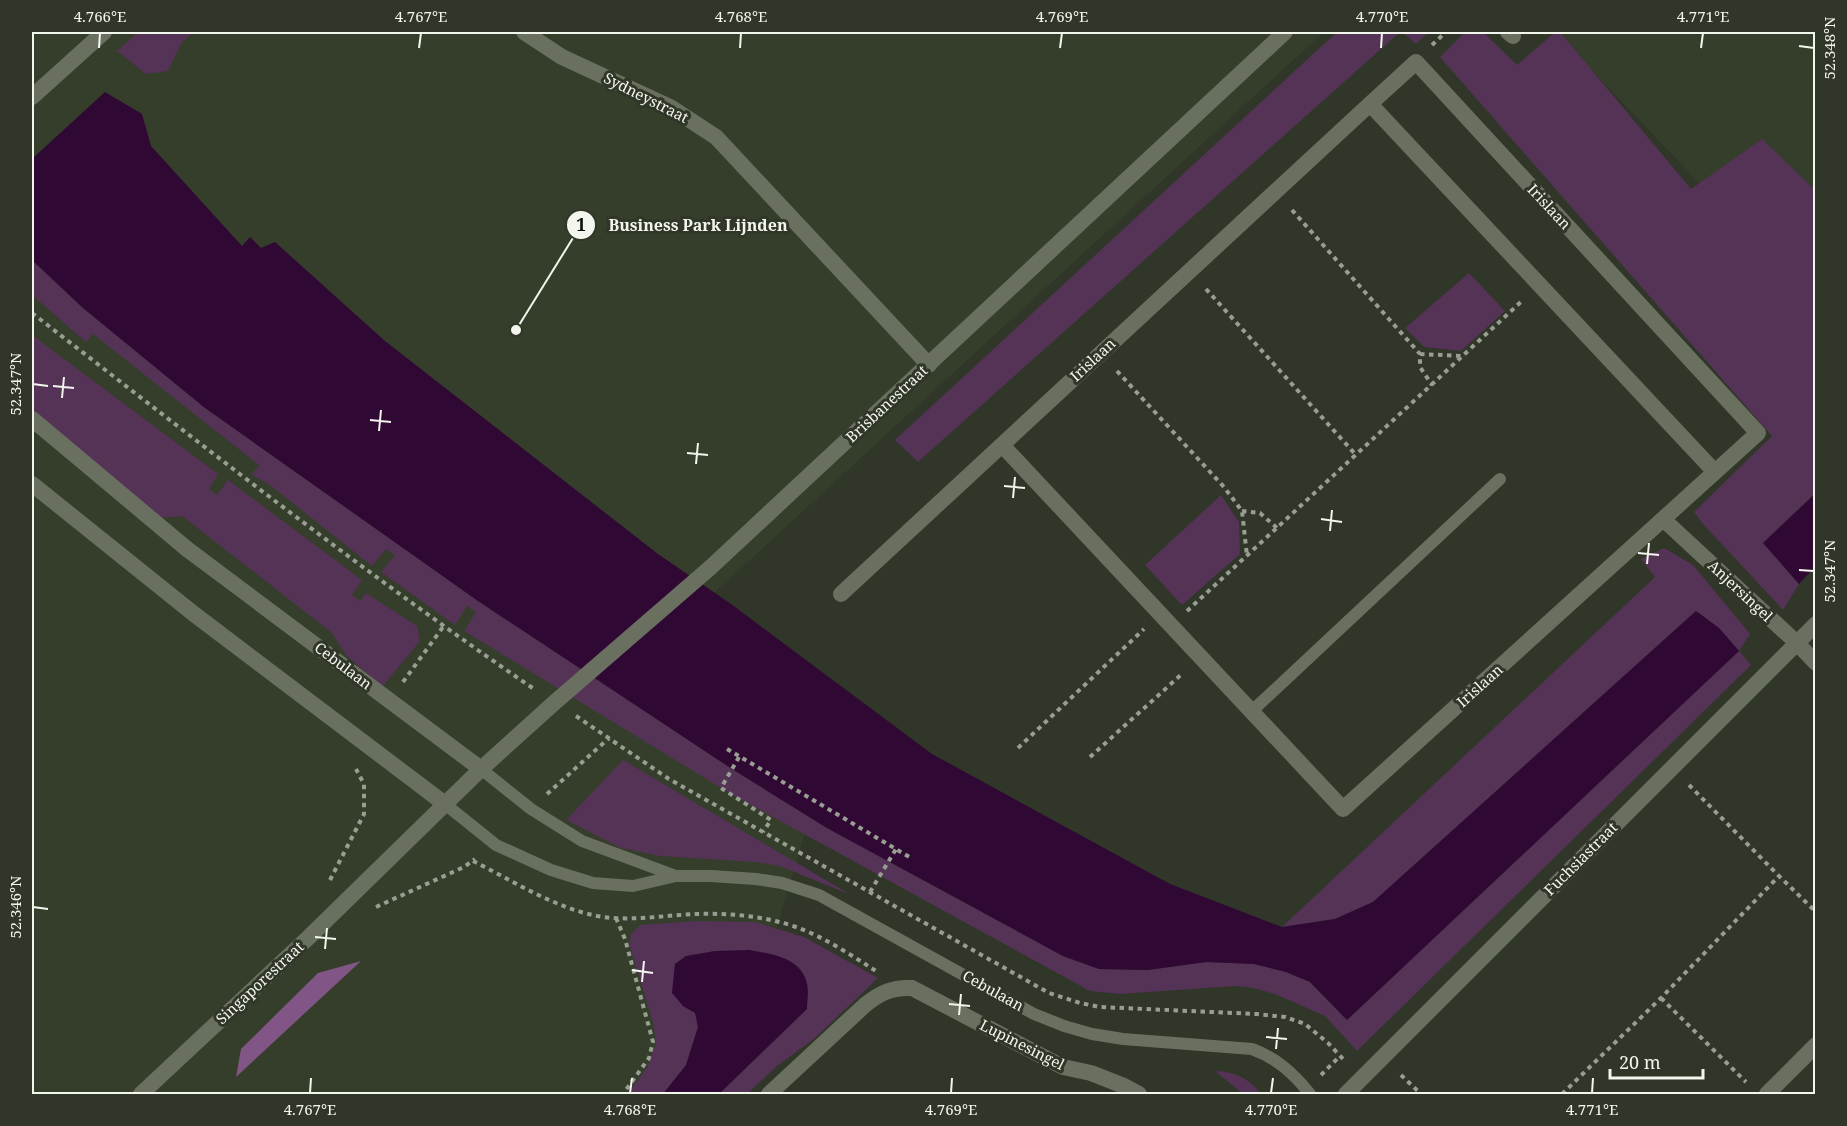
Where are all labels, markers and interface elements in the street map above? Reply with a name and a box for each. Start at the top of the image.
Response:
text: 4.766°E [74,6,126,26]
text: 4.767°E [395,6,447,26]
text: 4.768°E [715,6,767,26]
text: 4.769°E [1036,6,1088,26]
text: 4.770°E [1356,6,1408,26]
text: 4.771°E [1677,6,1729,26]
text: 52.348°N [1819,16,1839,80]
street label: Sydneystraat [601,67,692,127]
street label: Irislaan [1524,179,1576,234]
callout: Business Park Lijnden [566,208,800,242]
text: 1 [576,212,586,236]
text: Business Park Lijnden [608,214,788,236]
street label: Irislaan [1065,333,1120,385]
text: 52.347°N [5,352,25,416]
street label: Brisbanestraat [841,360,931,446]
text: 52.347°N [1819,539,1839,603]
street label: Anjersingel [1704,555,1778,626]
street label: Cebulaan [311,637,377,694]
street label: Irislaan [1452,659,1507,711]
street label: Fuchsiastraat [1539,817,1621,899]
text: 52.346°N [5,875,25,939]
street label: Singaporestraat [211,936,307,1028]
street label: Cebulaan [959,965,1028,1015]
street label: Lupinesingel [977,1014,1069,1074]
scale bar [1610,1042,1703,1080]
text: 20 m [1619,1050,1661,1074]
text: 4.767°E [284,1099,336,1119]
text: 4.768°E [604,1099,656,1119]
text: 4.769°E [925,1099,977,1119]
text: 4.770°E [1245,1099,1297,1119]
text: 4.771°E [1566,1099,1618,1119]

